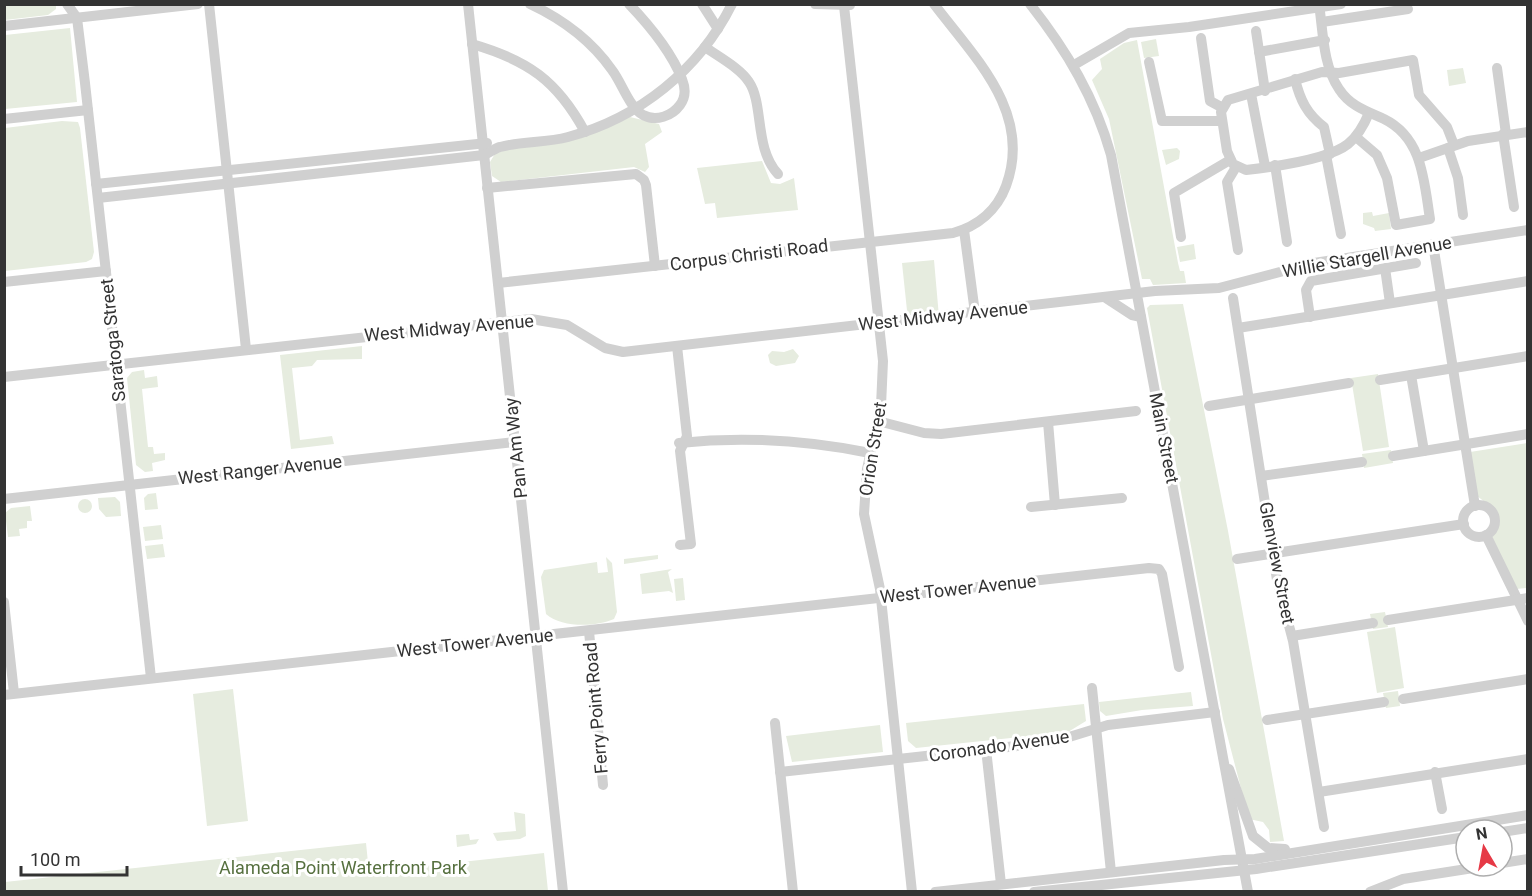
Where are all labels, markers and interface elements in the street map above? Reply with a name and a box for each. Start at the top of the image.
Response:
street label: Willie Stargell Avenue [1281,231,1453,282]
street label: Corpus Christi Road [669,234,829,275]
street label: Saratoga Street [96,277,129,403]
street label: West Midway Avenue [857,296,1029,335]
street label: West Midway Avenue [363,310,535,345]
street label: Main Street [1145,391,1184,485]
street label: Pan Am Way [500,396,531,500]
street label: Orion Street [855,400,890,497]
street label: West Ranger Avenue [177,450,343,489]
street label: Glenview Street [1255,500,1300,626]
street label: West Tower Avenue [879,570,1037,607]
street label: West Tower Avenue [396,624,554,661]
street label: Ferry Point Road [579,641,612,775]
street label: Coronado Avenue [927,725,1071,766]
north arrow [1454,818,1514,878]
text: N [1474,823,1489,844]
scale bar [21,839,128,877]
text: 100 m [30,849,81,870]
park label: Alameda Point Waterfront Park [219,857,468,878]

